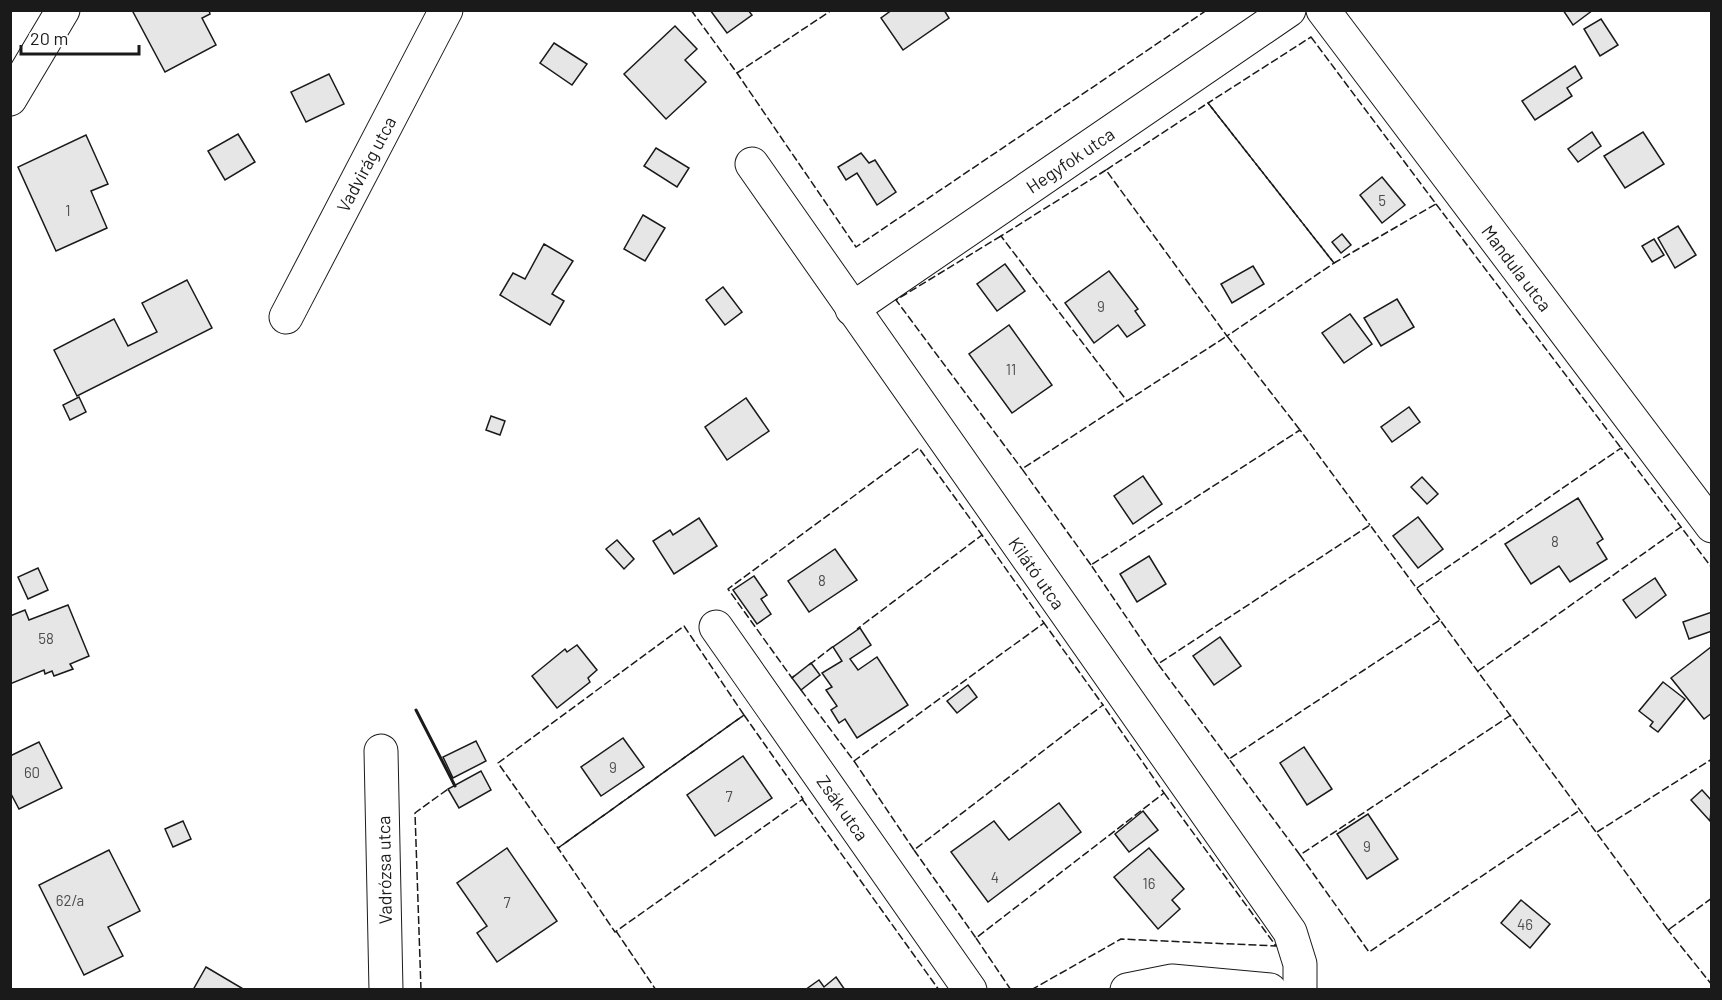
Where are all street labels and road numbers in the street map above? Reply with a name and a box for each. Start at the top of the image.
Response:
street label: Vadvirág utca [332,112,400,216]
street label: Hegyfok utca [1022,122,1118,198]
street label: Mandula utca [1477,220,1557,316]
street label: Kilátó utca [1004,533,1070,613]
street label: Zsák utca [813,771,873,845]
street label: Vadrózsa utca [372,815,396,925]

